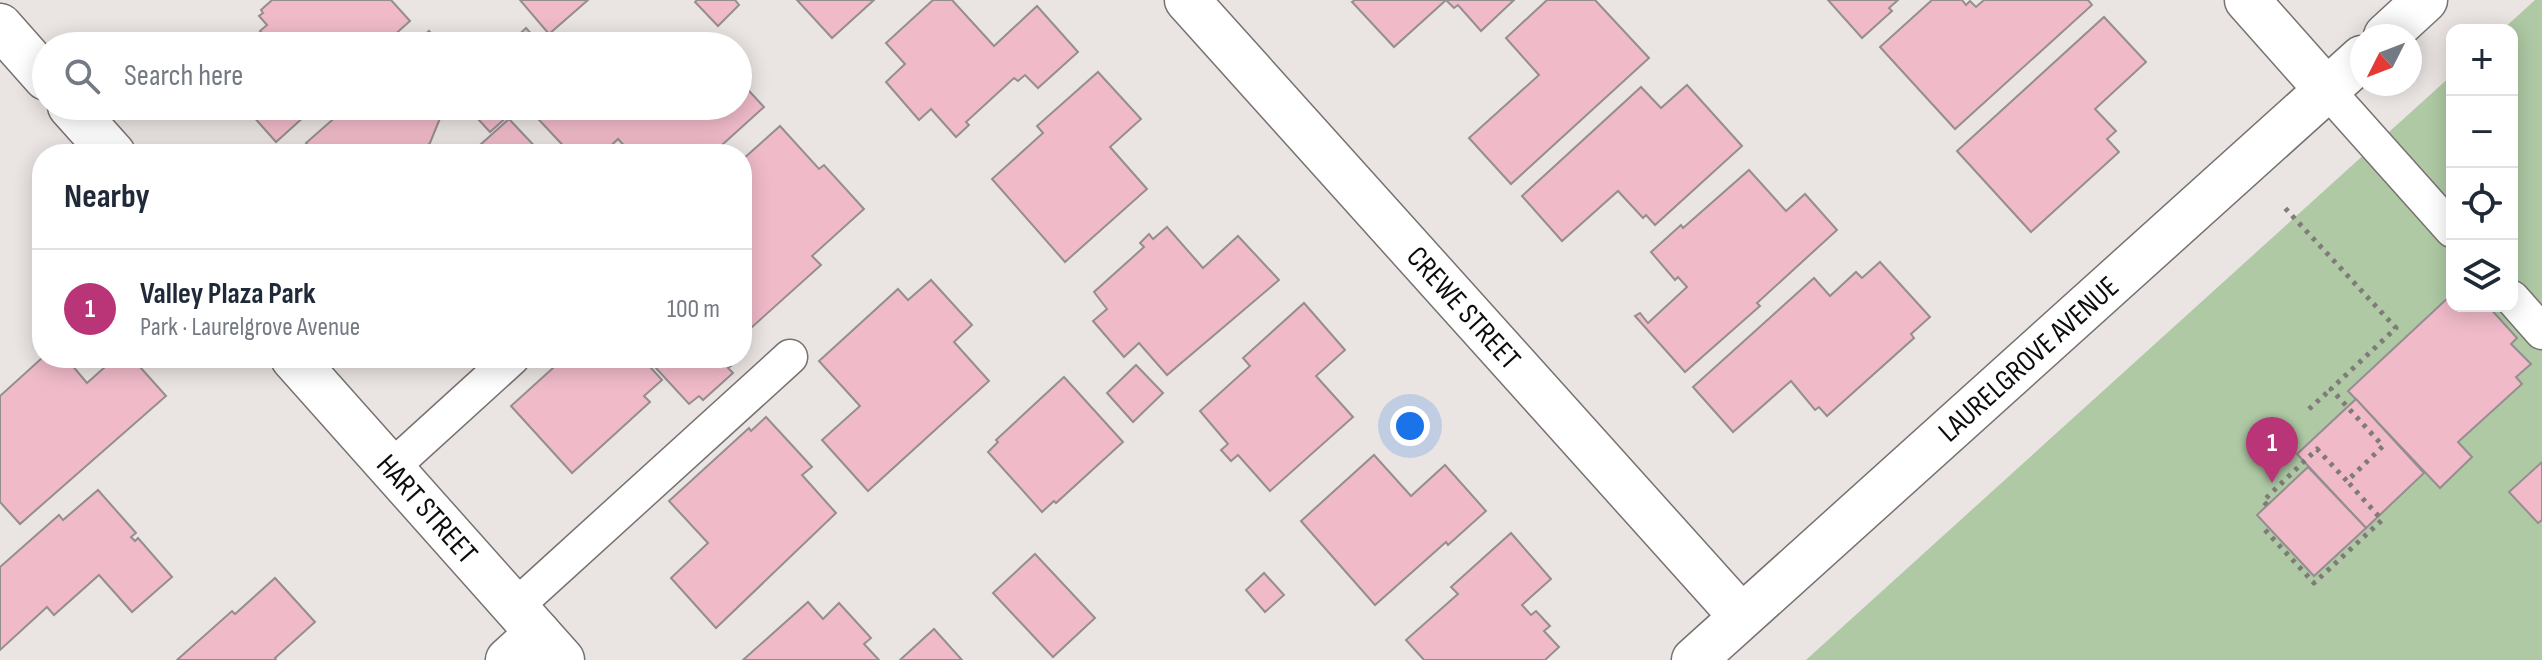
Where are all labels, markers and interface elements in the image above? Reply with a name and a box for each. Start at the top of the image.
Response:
north arrow [2350,24,2422,96]
map controls [2446,24,2518,312]
button: + [2446,24,2518,96]
search box [32,32,752,120]
icon: search [60,54,104,98]
text: Search here [124,58,243,94]
button: − [2446,96,2518,168]
button: locate [2446,168,2518,240]
text: Nearby [64,176,150,217]
street label: CREWE STREET [1399,240,1528,377]
button: layers [2446,240,2518,312]
street label: LAURELGROVE AVENUE [1931,269,2126,450]
text: Valley Plaza Park [140,276,316,312]
text: 1 [85,294,95,325]
text: 100 m [667,294,720,325]
text: Park · Laurelgrove Avenue [140,312,360,343]
your location [1390,406,1430,446]
pin: 1 [2246,417,2298,483]
street label: HART STREET [369,447,485,572]

